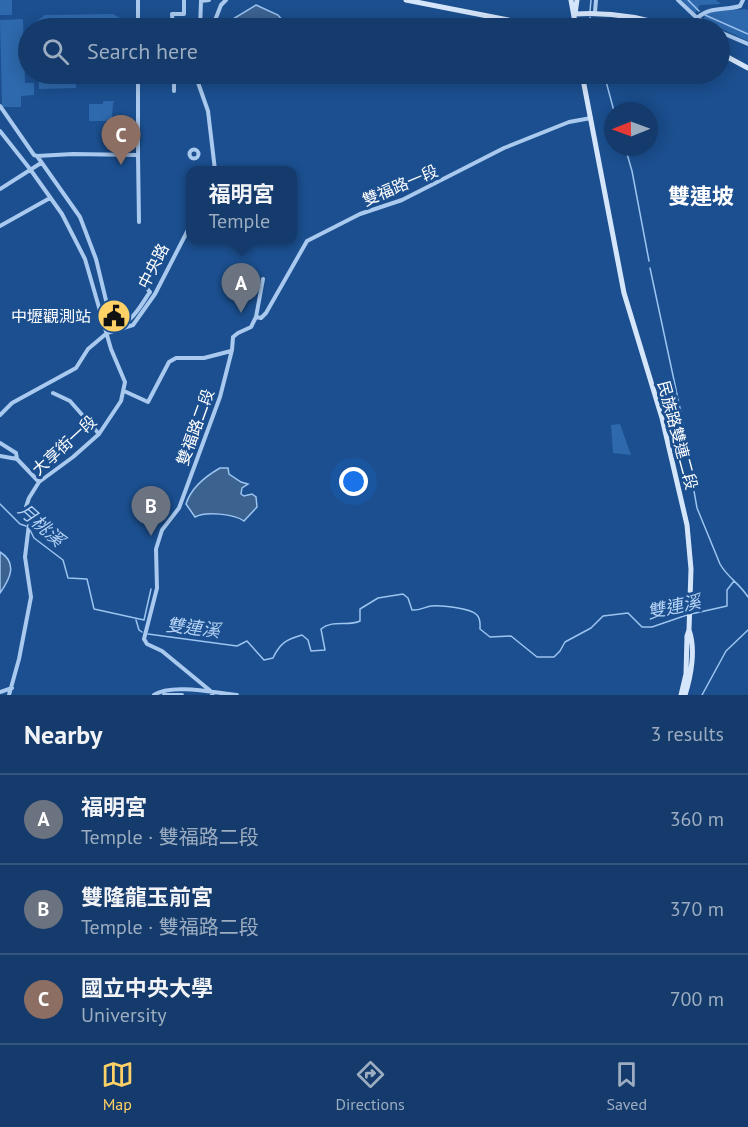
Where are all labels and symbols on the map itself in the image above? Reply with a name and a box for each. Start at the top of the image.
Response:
north arrow [604,102,658,156]
pin: C [102,116,140,165]
street label: 雙福路一段 [359,160,441,210]
district label: 雙連坡 [668,182,734,210]
street label: 中央路 [133,240,173,292]
pin: A [222,264,260,313]
public building icon: 中壢觀測站 [96,298,132,334]
place label: 中壢觀測站 [11,306,91,326]
street label: 民族路雙連二段 [654,378,702,492]
street label: 雙福路二段 [172,386,218,468]
street label: 大享街一段 [28,411,100,479]
your location [339,467,368,496]
pin: B [132,486,170,536]
water label: 月桃溪 [14,498,71,553]
water label: 雙連溪 [645,589,706,623]
water label: 雙連溪 [165,613,224,643]

